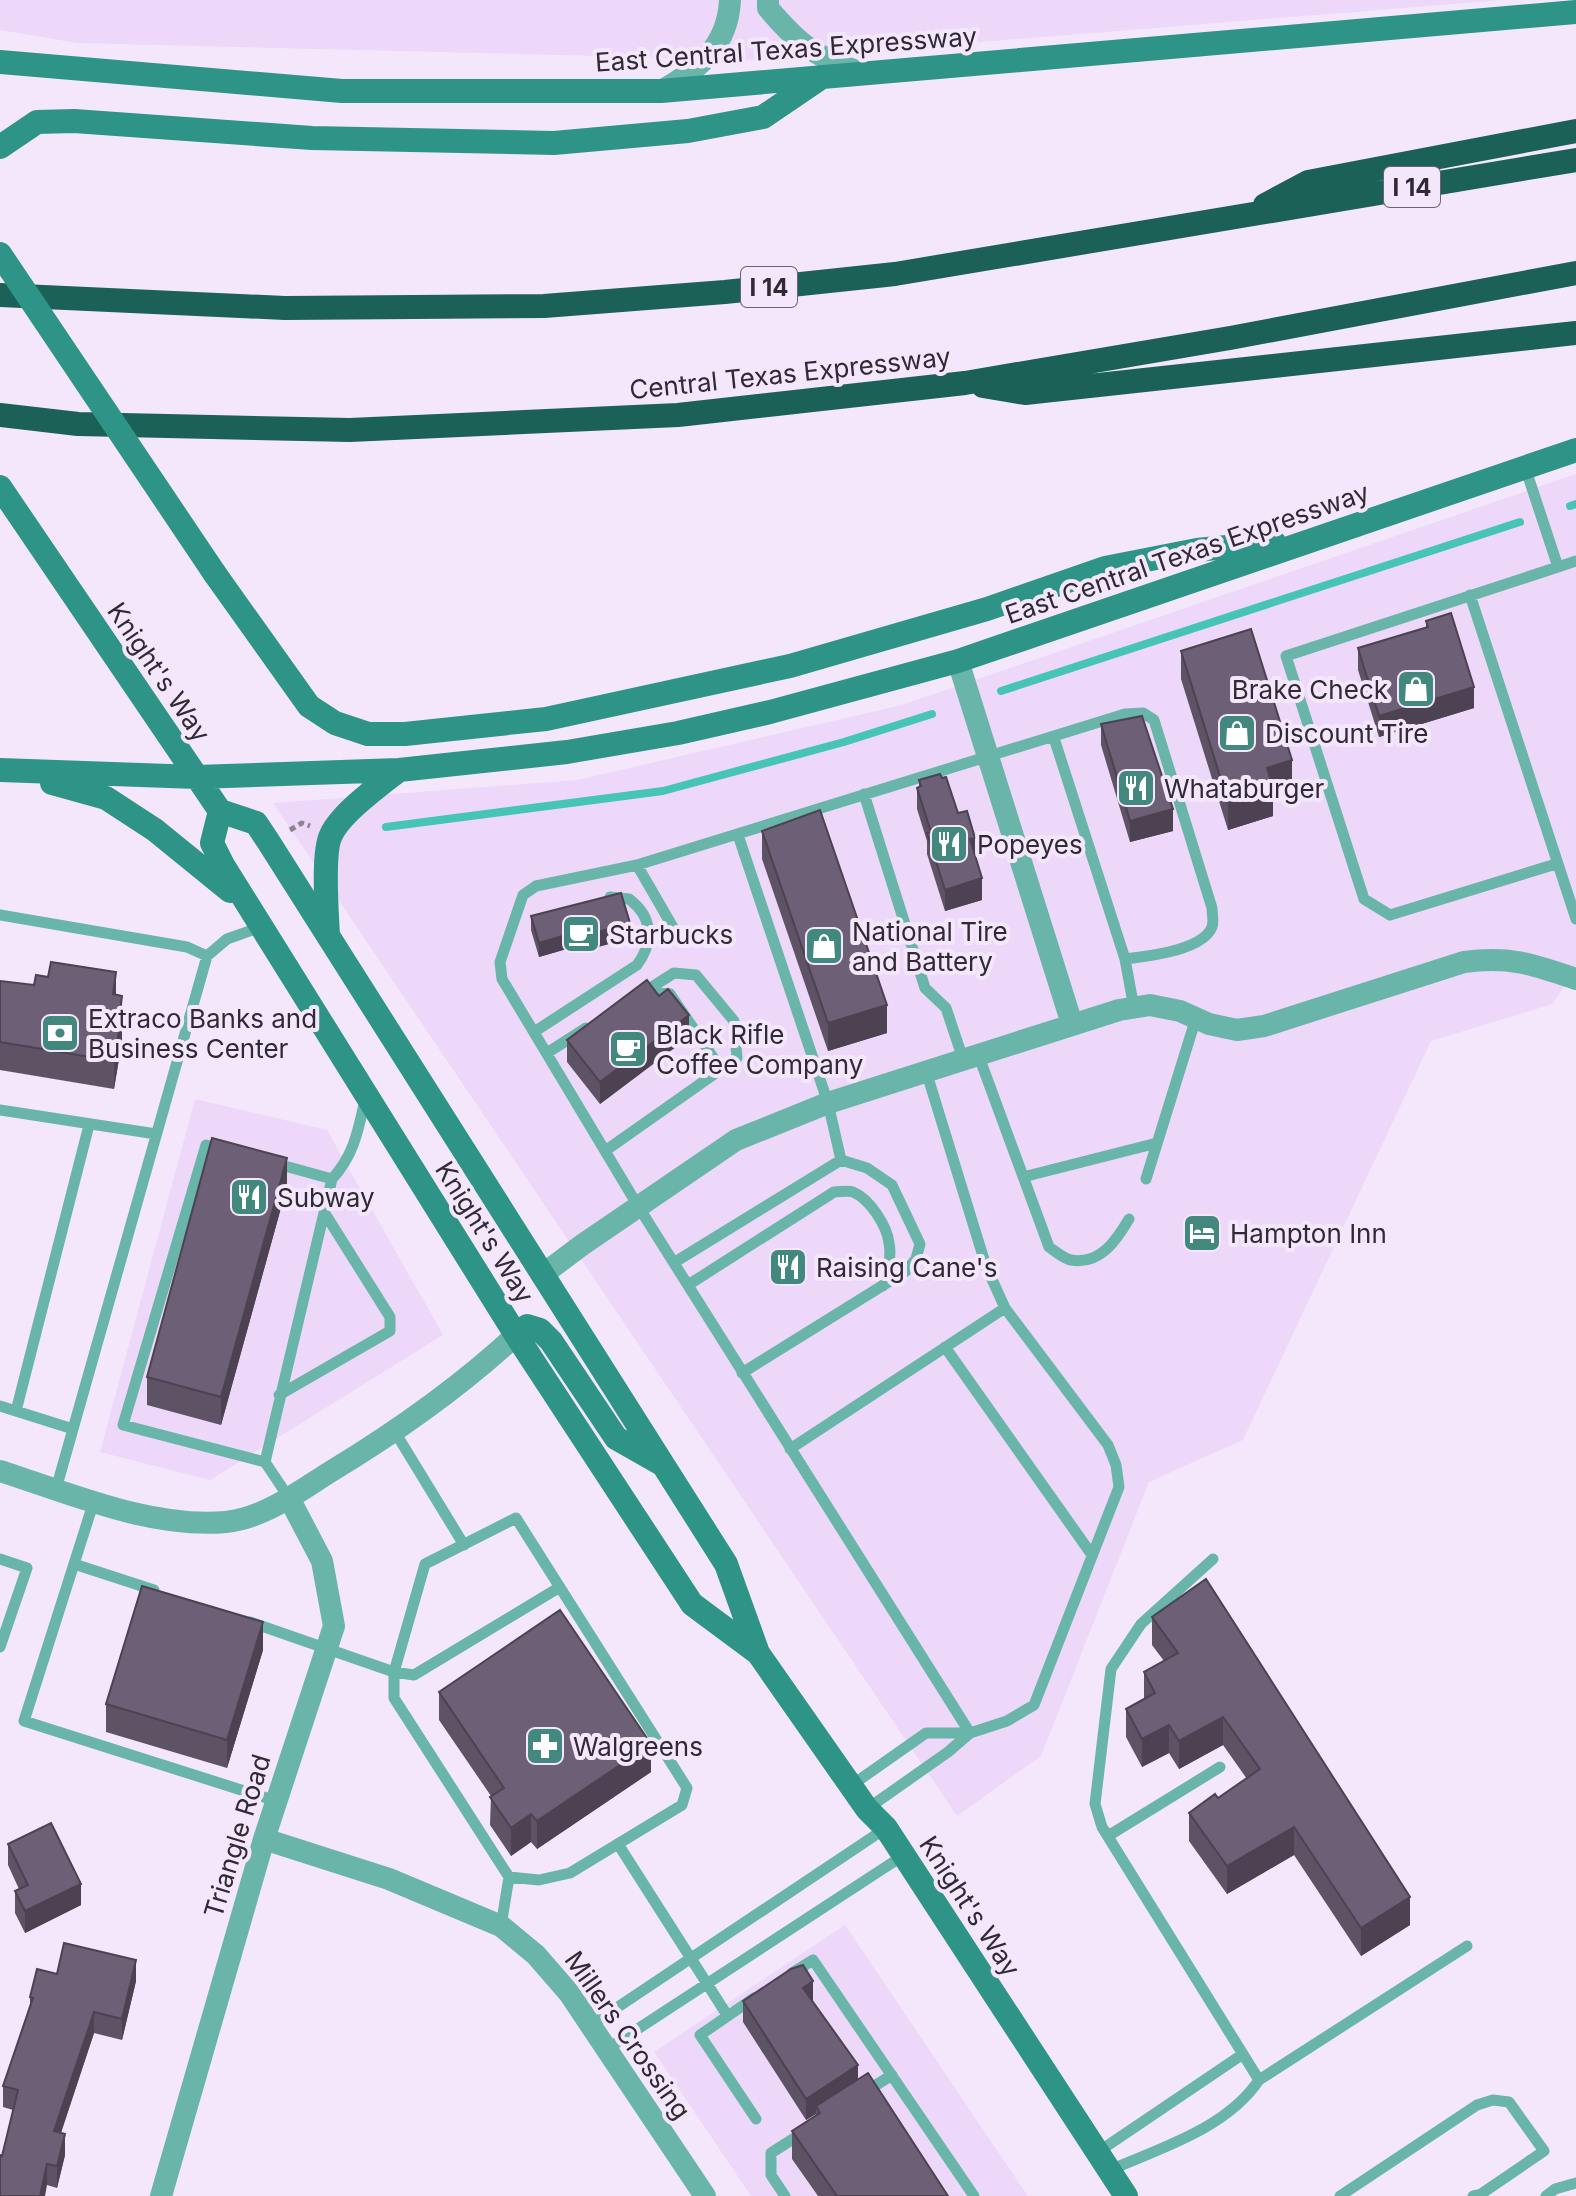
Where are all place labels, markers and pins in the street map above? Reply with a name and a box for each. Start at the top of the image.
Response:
shop icon: Brake Check [1395,668,1437,710]
place label: Brake Check [1232,674,1388,705]
shop icon: Discount Tire [1216,712,1258,754]
place label: Discount Tire [1265,718,1428,749]
restaurant icon: Whataburger [1115,767,1157,809]
place label: Whataburger [1164,773,1325,804]
restaurant icon: Popeyes [928,823,970,865]
place label: Popeyes [977,829,1083,860]
cafe icon: Starbucks [560,913,602,955]
place label: National Tire and Battery [852,916,1008,977]
place label: Starbucks [609,919,733,950]
shop icon: National Tire and Battery [803,925,845,967]
place label: Extraco Banks and Business Center [88,1003,317,1064]
bank icon: Extraco Banks and Business Center [39,1012,81,1054]
place label: Black Rifle Coffee Company [656,1019,863,1080]
cafe icon: Black Rifle Coffee Company [607,1028,649,1070]
restaurant icon: Subway [228,1176,270,1218]
place label: Subway [277,1182,375,1213]
hotel icon: Hampton Inn [1181,1212,1223,1254]
place label: Hampton Inn [1230,1218,1387,1249]
restaurant icon: Raising Cane's [767,1246,809,1288]
place label: Raising Cane's [816,1252,997,1283]
pharmacy icon: Walgreens [524,1725,566,1767]
place label: Walgreens [573,1731,703,1762]

